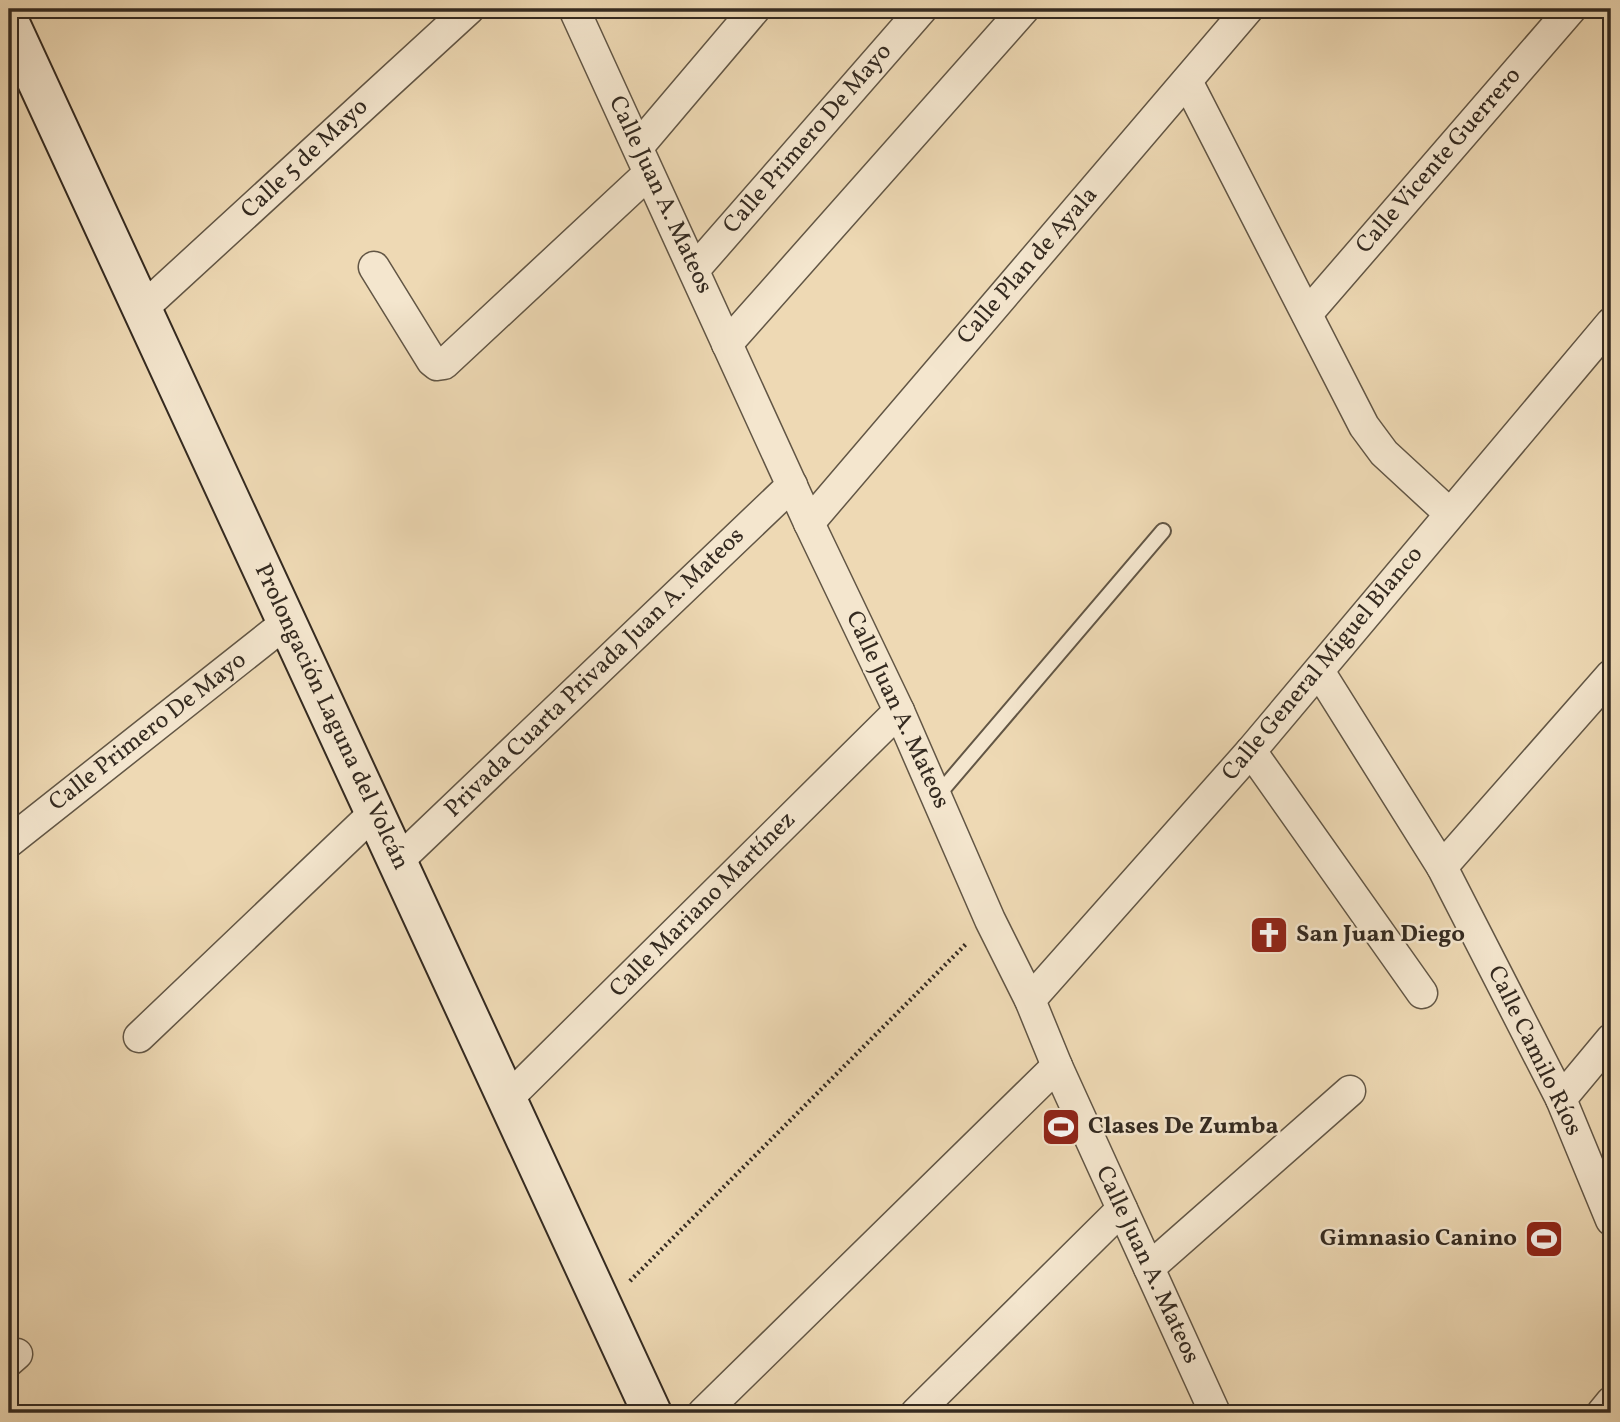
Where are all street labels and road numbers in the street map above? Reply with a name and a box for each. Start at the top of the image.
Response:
street label: Calle Primero De Mayo [716,36,900,242]
street label: Calle Vicente Guerrero [1348,60,1530,262]
street label: Calle 5 de Mayo [234,91,376,227]
street label: Calle Juan A. Mateos [599,91,721,299]
street label: Calle Plan de Ayala [950,180,1106,352]
street label: Privada Cuarta Privada Juan A. Mateos [437,520,753,826]
street label: Calle General Miguel Blanco [1214,539,1432,789]
street label: Prolongación Laguna del Volcán [245,558,417,876]
street label: Calle Juan A. Mateos [836,606,958,814]
street label: Calle Primero De Mayo [42,644,254,820]
street label: Calle Mariano Martínez [602,804,804,1006]
street label: Calle Camilo Ríos [1478,960,1590,1142]
street label: Calle Juan A. Mateos [1086,1161,1208,1369]

